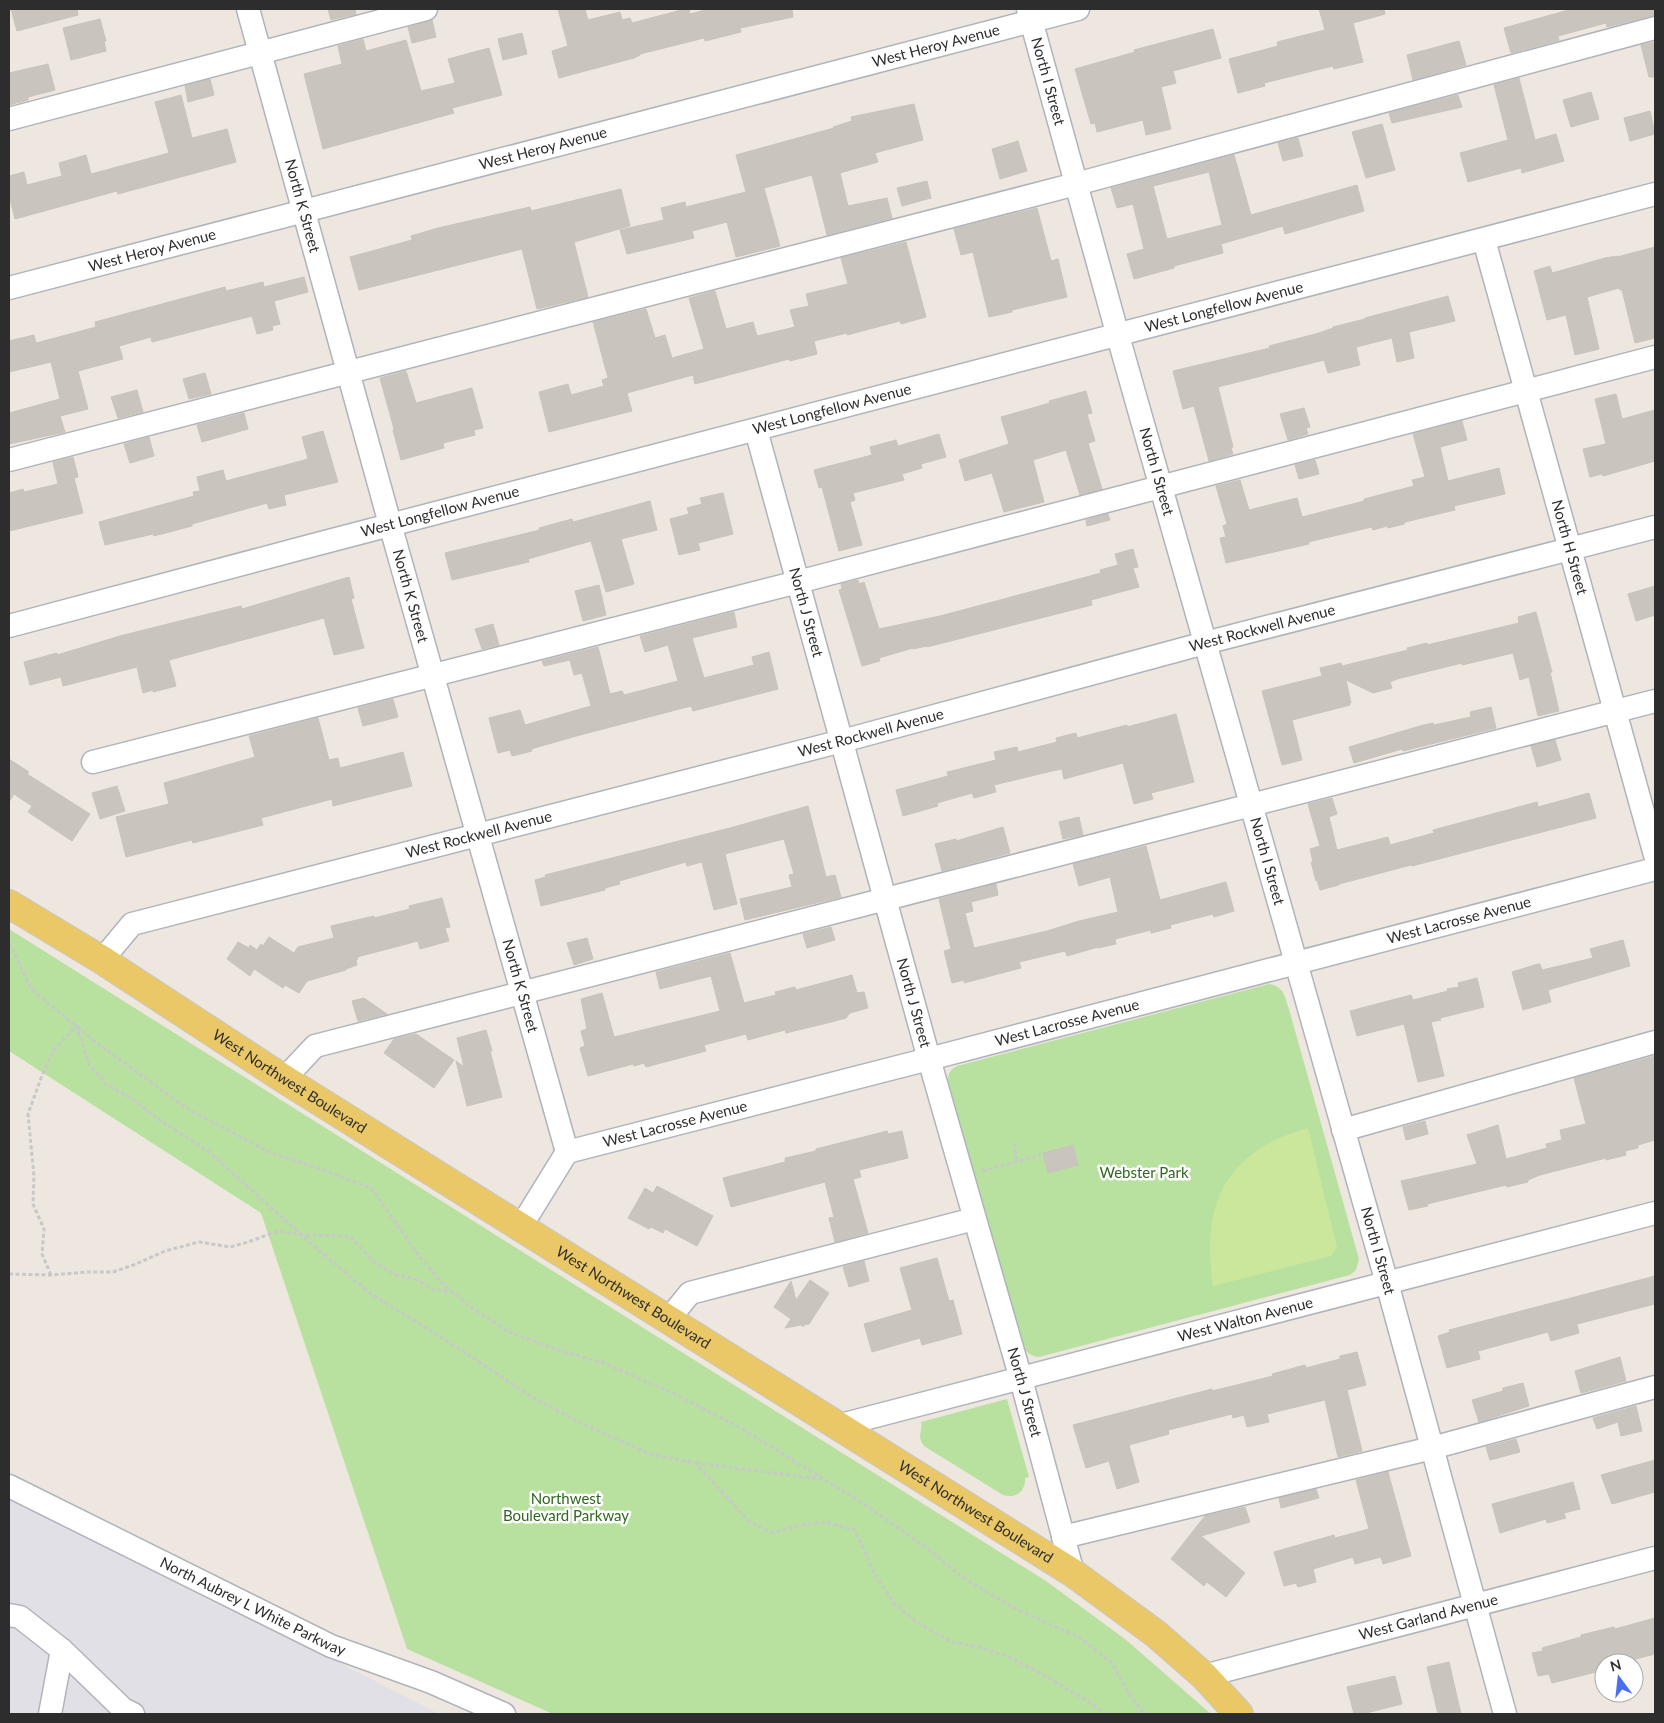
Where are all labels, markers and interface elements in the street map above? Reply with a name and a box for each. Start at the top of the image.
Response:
street label: West Heroy Avenue [870,20,1002,70]
street label: North I Street [1028,35,1070,128]
street label: West Heroy Avenue [477,122,609,173]
street label: North K Street [282,157,325,255]
street label: West Heroy Avenue [86,224,218,275]
street label: West Longfellow Avenue [1142,277,1305,335]
street label: West Longfellow Avenue [750,379,913,438]
street label: North I Street [1136,425,1179,518]
street label: West Longfellow Avenue [359,481,521,540]
street label: North H Street [1549,498,1592,597]
street label: North K Street [390,547,433,645]
street label: North J Street [786,565,828,659]
street label: West Rockwell Avenue [1187,600,1337,655]
street label: West Rockwell Avenue [796,704,946,760]
street label: West Rockwell Avenue [404,806,554,861]
street label: North I Street [1247,815,1289,907]
street label: West Lacrosse Avenue [1385,892,1533,947]
street label: North K Street [499,937,543,1035]
street label: North J Street [894,956,936,1050]
street label: West Lacrosse Avenue [993,994,1141,1049]
street label: West Northwest Boulevard [210,1025,370,1136]
street label: West Lacrosse Avenue [601,1096,749,1150]
park label: Webster Park [1099,1163,1189,1181]
street label: North I Street [1358,1204,1400,1297]
street label: West Northwest Boulevard [553,1242,714,1352]
street label: West Walton Avenue [1176,1292,1315,1345]
street label: North J Street [1004,1345,1046,1439]
street label: West Northwest Boulevard [895,1456,1057,1566]
park label: Northwest Boulevard Parkway [503,1489,629,1524]
street label: North Aubrey L White Parkway [157,1553,349,1659]
street label: West Garland Avenue [1357,1589,1500,1643]
north arrow [1594,1653,1644,1703]
text: N [1608,1655,1623,1675]

